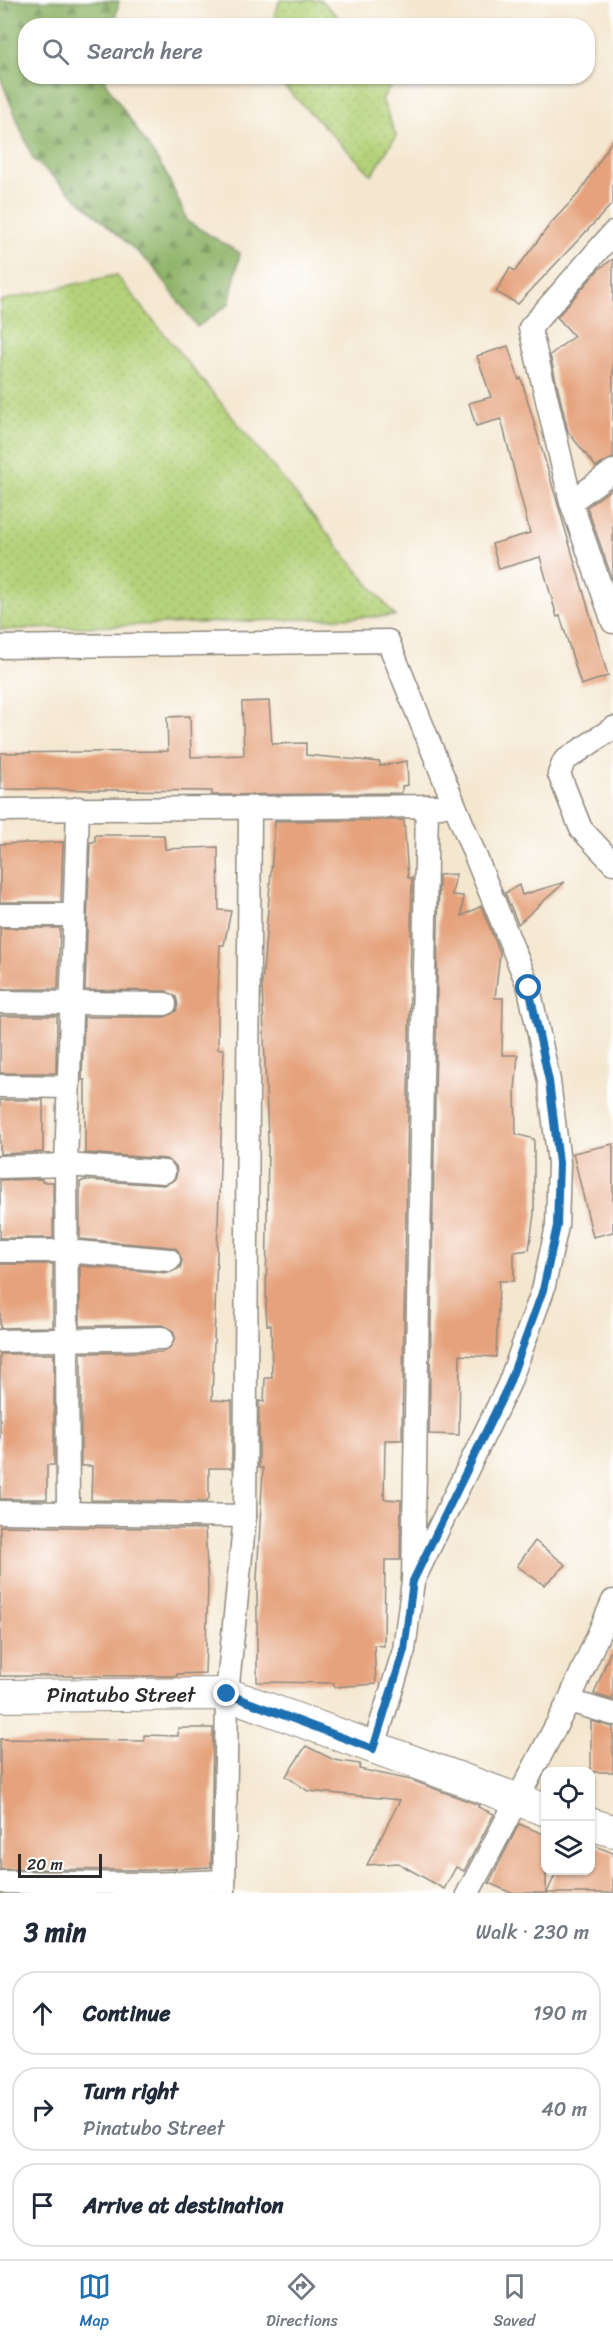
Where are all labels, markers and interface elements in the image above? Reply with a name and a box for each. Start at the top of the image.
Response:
search box [18,18,595,84]
text: Search here [87,32,203,71]
icon: search [39,35,72,68]
route start [515,974,541,1000]
street label: Pinatubo Street [47,1676,197,1714]
route end [213,1680,239,1706]
map controls [541,1767,595,1875]
button: locate [541,1767,595,1821]
button: layers [541,1821,595,1875]
text: 20 m [27,1850,63,1879]
scale bar [18,1851,102,1878]
text: 3 min [24,1909,86,1955]
text: Walk · 230 m [476,1915,589,1950]
text: Continue [83,1994,171,2033]
text: 190 m [533,1996,587,2031]
icon: ahead [26,1997,59,2030]
text: Turn right [83,2072,178,2111]
text: 40 m [541,2092,587,2127]
icon: right [26,2093,59,2126]
text: Pinatubo Street [83,2111,224,2146]
text: Arrive at destination [83,2186,284,2225]
icon: arrive [26,2189,59,2222]
tab: Map [78,2270,111,2335]
tab: Directions [266,2270,338,2335]
tab: Saved [493,2270,535,2335]

